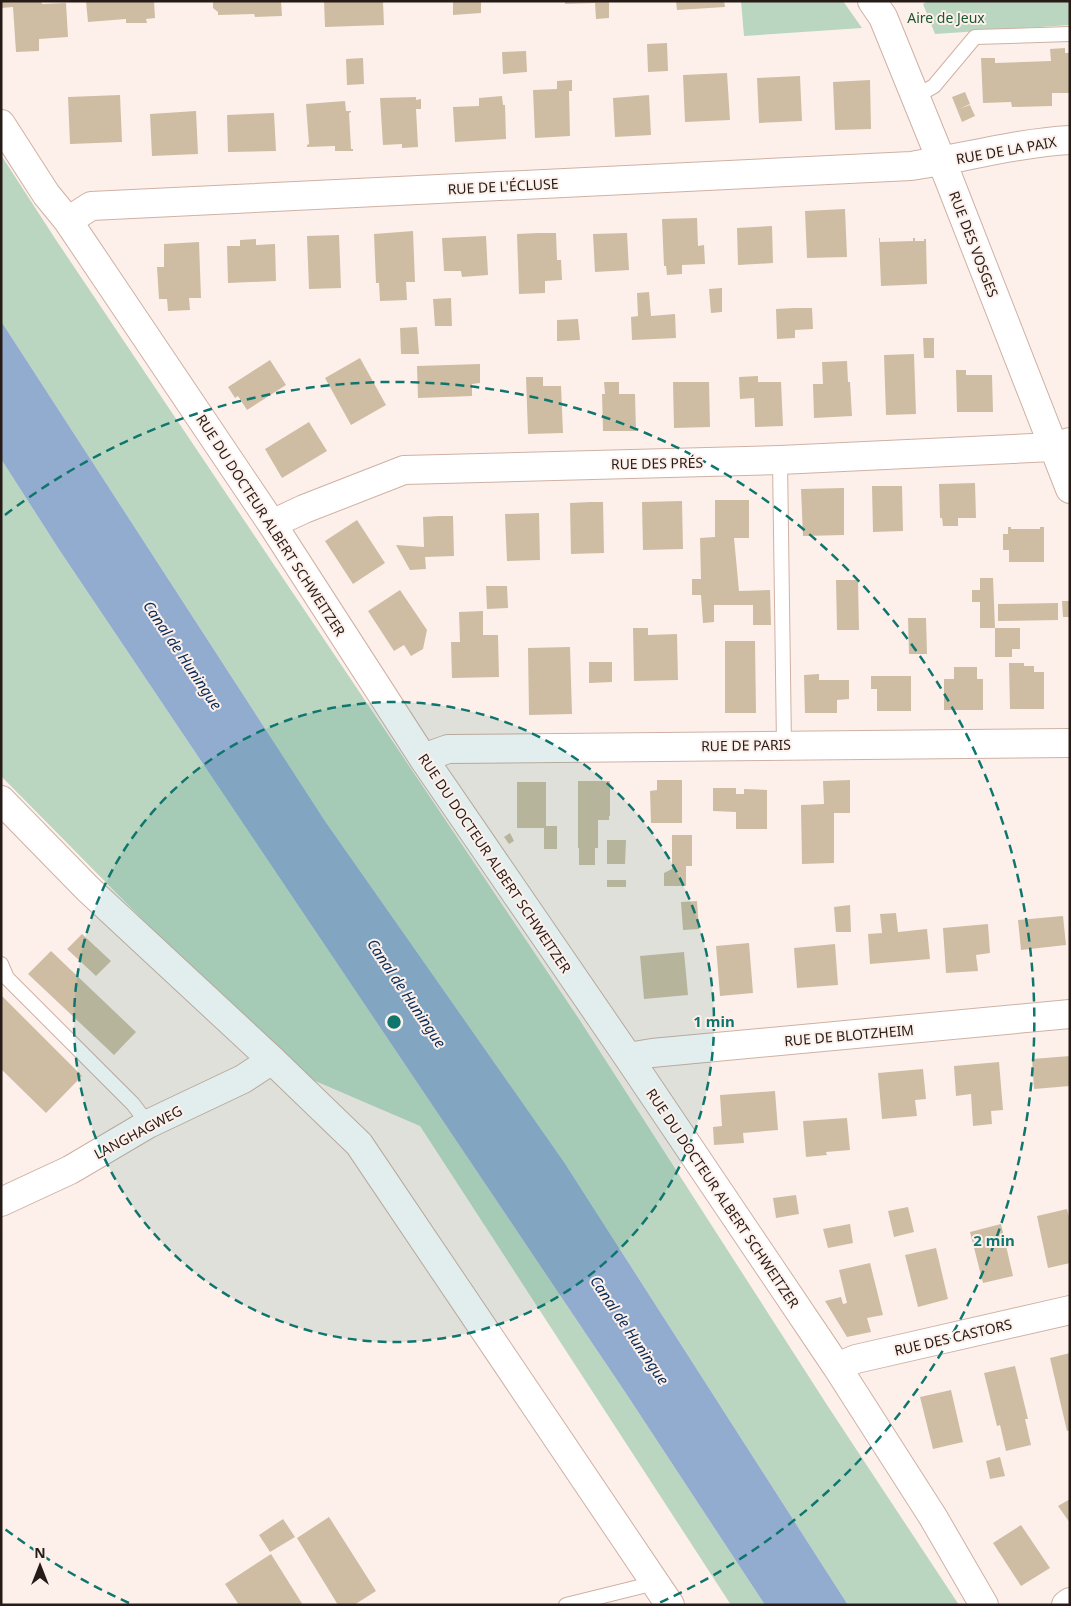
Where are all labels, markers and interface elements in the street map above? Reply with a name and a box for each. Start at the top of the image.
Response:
park label: Aire de Jeux [907,8,985,27]
street label: RUE DE LA PAIX [954,132,1058,168]
street label: RUE DE L'ÉCLUSE [447,174,559,198]
street label: RUE DES VOSGES [945,188,1003,300]
street label: RUE DU DOCTEUR ALBERT SCHWEITZER [192,411,350,640]
street label: RUE DES PRÉS [611,453,704,473]
water label: Canal de Huningue [139,597,227,714]
street label: RUE DE PARIS [701,735,791,755]
street label: RUE DU DOCTEUR ALBERT SCHWEITZER [414,750,576,977]
water label: Canal de Huningue [363,935,451,1052]
text: 1 min [693,1011,735,1031]
centre of rings [385,1013,403,1031]
street label: RUE DE BLOTZHEIM [783,1020,915,1050]
street label: RUE DU DOCTEUR ALBERT SCHWEITZER [642,1085,804,1312]
street label: LANGHAGWEG [91,1101,185,1163]
text: 2 min [973,1230,1015,1250]
water label: Canal de Huningue [586,1272,674,1389]
street label: RUE DES CASTORS [892,1314,1014,1360]
north arrow [15,1541,65,1591]
text: N [34,1543,46,1562]

